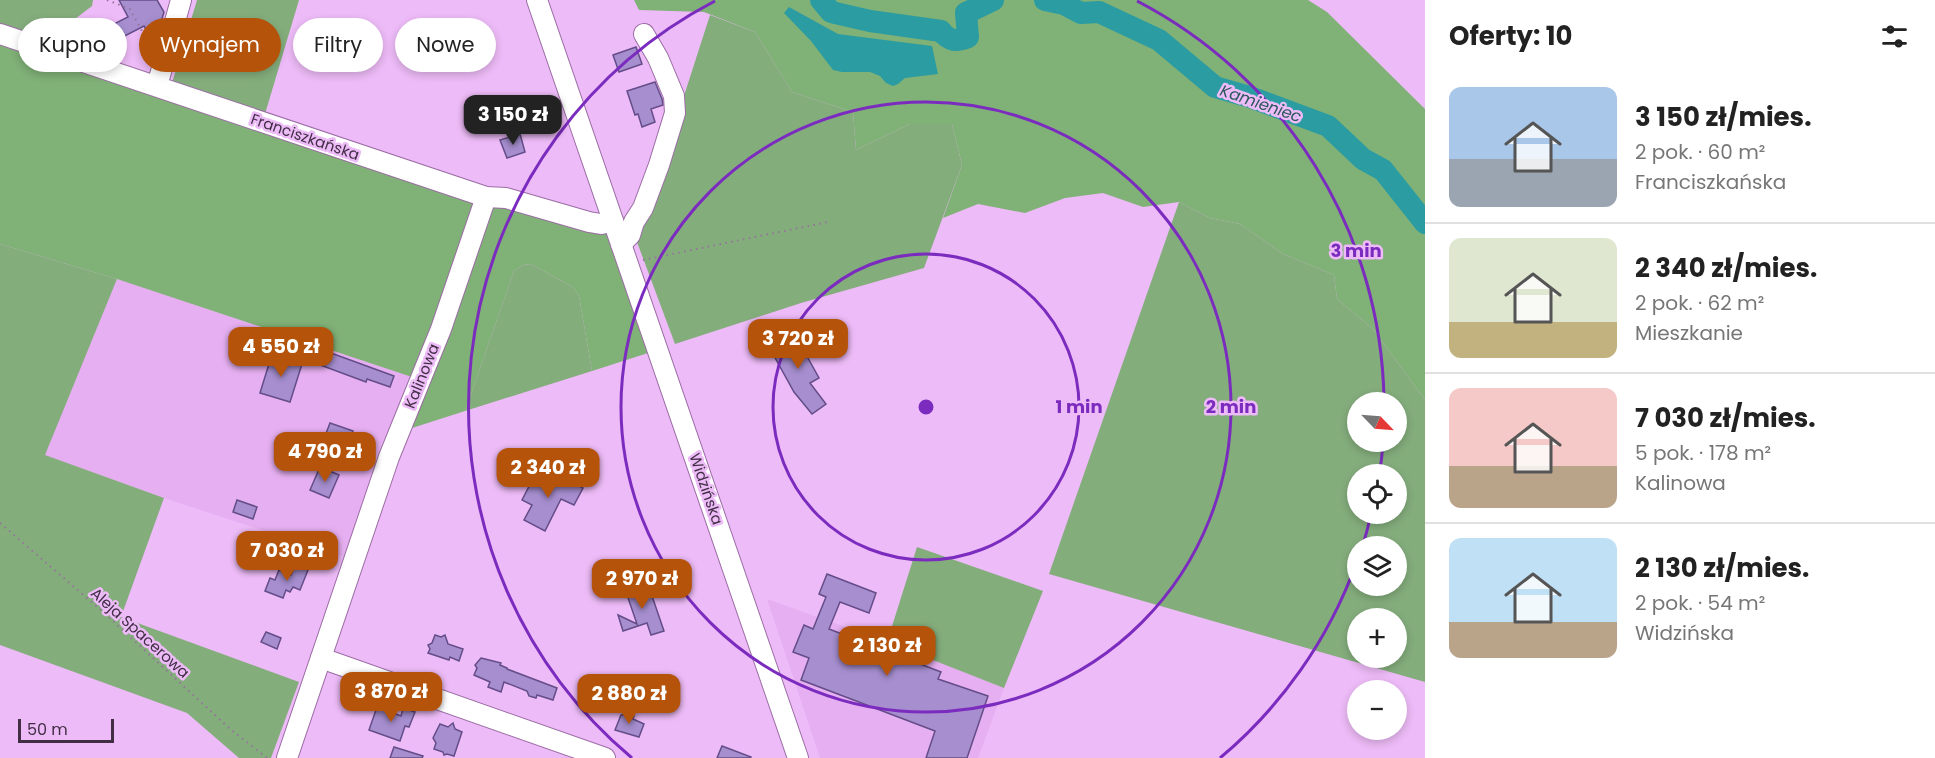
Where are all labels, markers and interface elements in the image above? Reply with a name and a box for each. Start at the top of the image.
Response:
chip: Kupno [18,18,127,72]
chip: Wynajem [139,18,281,72]
chip: Filtry [293,18,383,72]
chip: Nowe [395,18,496,72]
text: Oferty: 10 [1449,18,1573,54]
icon: filters [1878,20,1911,53]
water label: Kamieniec [1217,79,1305,128]
pin: 3 150 zł [451,95,575,146]
text: 3 150 zł/mies. [1635,99,1811,135]
text: 3 150 zł [478,100,548,128]
street label: Franciszkańska [248,108,362,165]
icon: home [1497,111,1569,183]
text: 2 pok. · 60 m² [1635,138,1765,166]
text: Franciszkańska [1635,168,1786,196]
text: 3 min [1330,238,1382,263]
text: 2 340 zł/mies. [1635,250,1817,286]
icon: home [1497,262,1569,334]
text: 2 pok. · 62 m² [1635,289,1764,317]
pin: 3 720 zł [736,319,860,370]
text: Mieszkanie [1635,319,1743,347]
text: 3 720 zł [762,324,834,352]
pin: 4 550 zł [219,327,343,378]
text: 4 550 zł [242,332,320,360]
street label: Kalinowa [399,340,444,411]
north arrow [1347,392,1407,452]
map controls [1347,392,1407,740]
text: 1 min [1055,394,1103,419]
text: 2 min [1206,394,1256,419]
centre of rings [916,397,936,417]
text: 7 030 zł/mies. [1635,400,1816,436]
icon: home [1497,412,1569,484]
pin: 4 790 zł [263,432,387,483]
text: 4 790 zł [288,437,362,465]
text: 5 pok. · 178 m² [1635,439,1771,467]
pin: 2 340 zł [486,448,610,499]
street label: Widzińska [684,450,728,527]
text: 2 340 zł [511,453,585,481]
button: locate [1347,464,1407,524]
text: Kalinowa [1635,469,1726,497]
pin: 7 030 zł [225,531,349,582]
text: 7 030 zł [250,536,324,564]
button: layers [1347,536,1407,596]
text: 2 130 zł/mies. [1635,550,1809,586]
pin: 2 970 zł [580,559,704,610]
icon: home [1497,562,1569,634]
text: 2 970 zł [606,564,678,592]
street label: Aleja Spacerowa [86,583,194,683]
text: 2 pok. · 54 m² [1635,589,1765,617]
button: + [1347,608,1407,668]
text: Widzińska [1635,619,1734,647]
pin: 2 130 zł [825,626,949,677]
text: 2 130 zł [853,631,921,659]
pin: 3 870 zł [329,672,453,723]
pin: 2 880 zł [567,674,691,725]
text: 3 870 zł [354,677,428,705]
text: 2 880 zł [591,679,667,707]
button: − [1347,680,1407,740]
scale bar [18,716,114,744]
text: 50 m [27,718,68,741]

